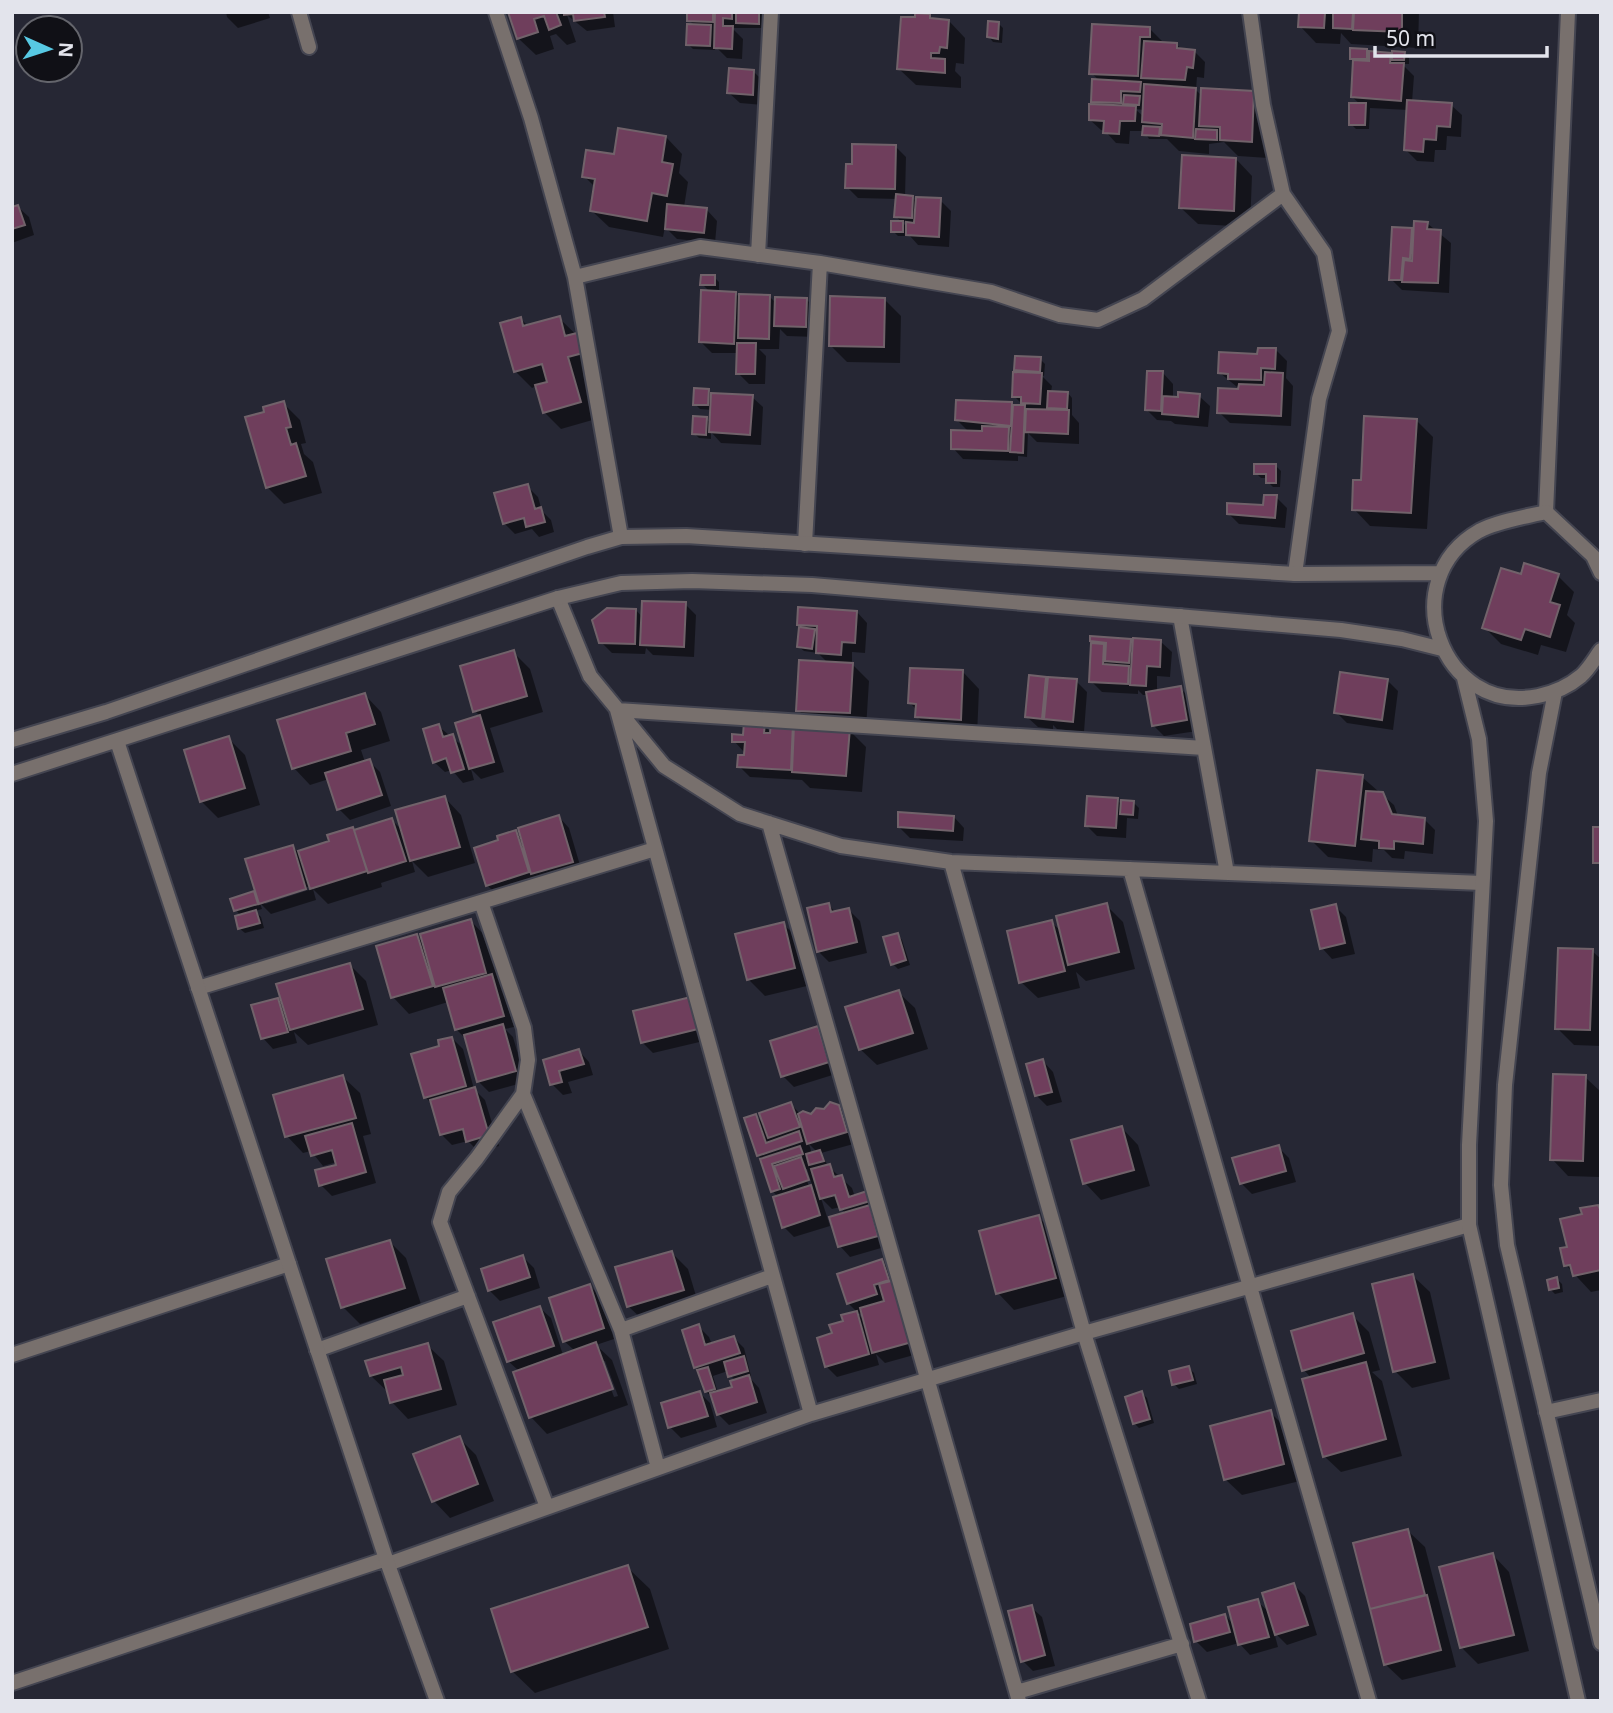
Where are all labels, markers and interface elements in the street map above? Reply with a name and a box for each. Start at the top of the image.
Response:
north arrow [14,14,84,84]
scale bar [1375,14,1546,58]
text: 50 m [1386,24,1435,52]
text: N [53,41,79,58]

